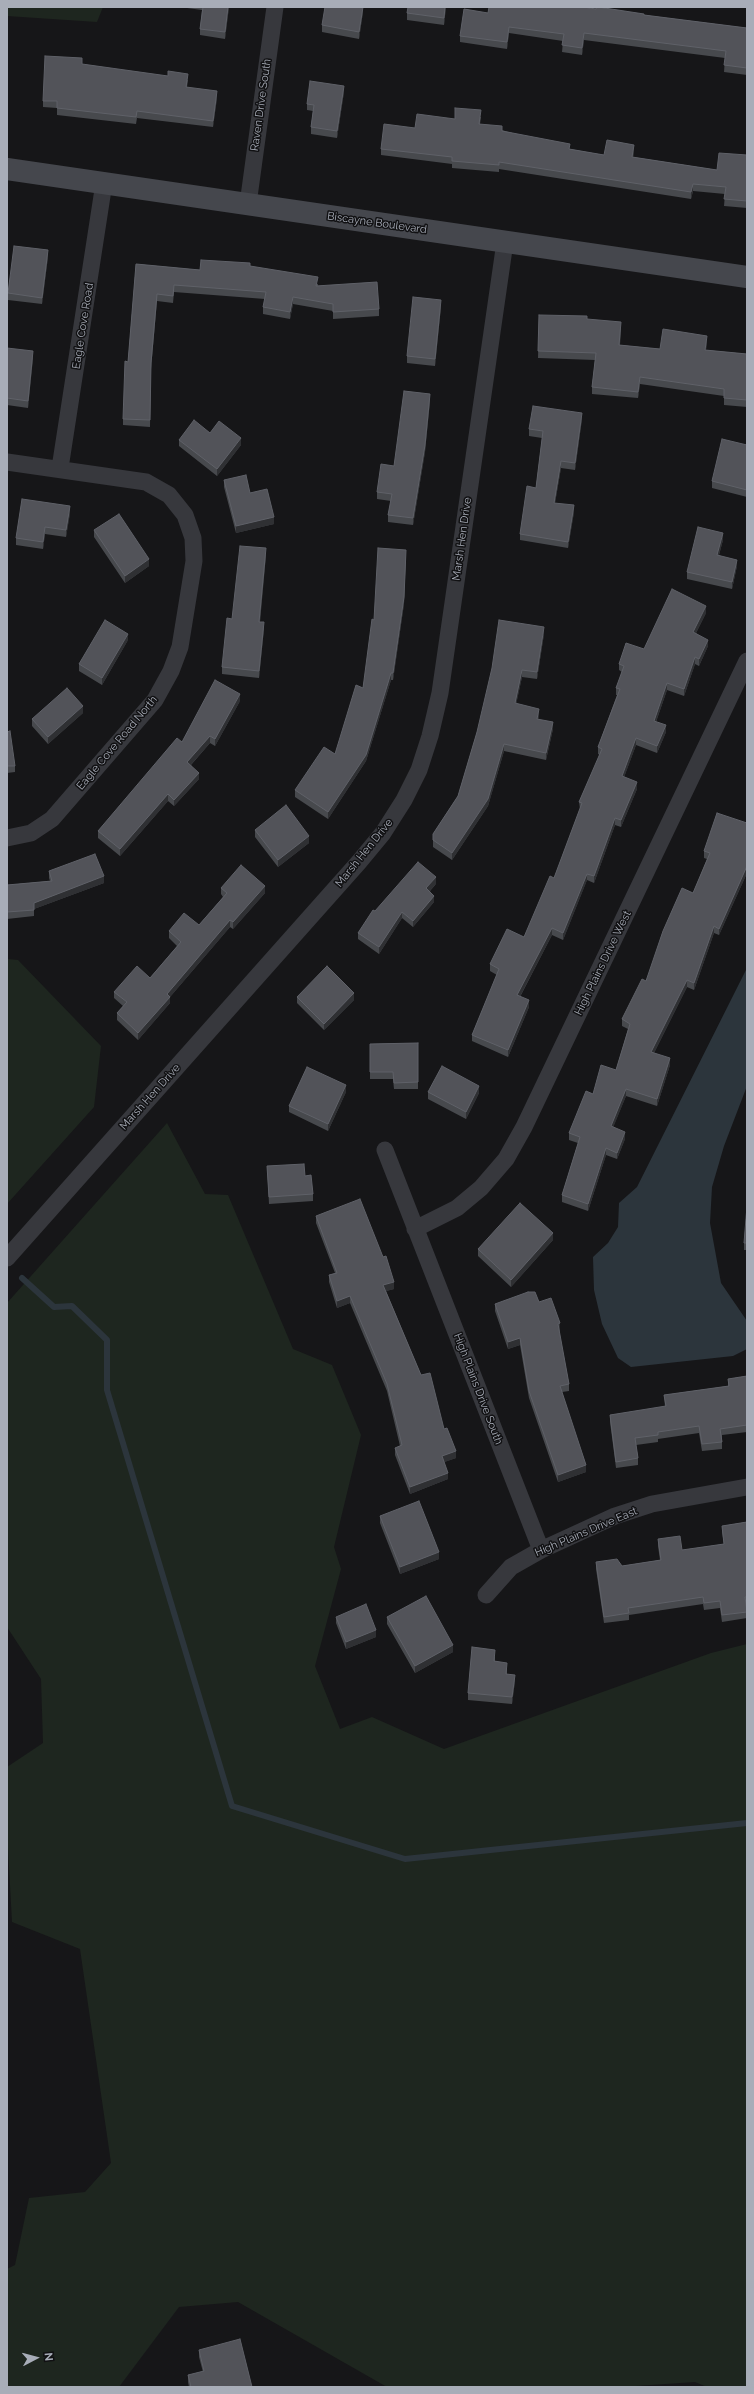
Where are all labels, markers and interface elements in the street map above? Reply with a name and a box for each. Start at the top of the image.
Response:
street label: Raven Drive South [248,58,274,152]
street label: Biscayne Boulevard [326,209,428,237]
street label: Eagle Cove Road [70,282,96,370]
street label: Marsh Hen Drive [450,497,474,581]
street label: Eagle Cove Road North [74,693,160,793]
street label: Marsh Hen Drive [332,816,396,890]
street label: High Plains Drive West [572,909,634,1017]
street label: Marsh Hen Drive [117,1061,183,1133]
street label: High Plains Drive South [451,1331,505,1447]
street label: High Plains Drive East [533,1504,639,1560]
north arrow [16,2338,56,2378]
text: N [42,2352,55,2362]

